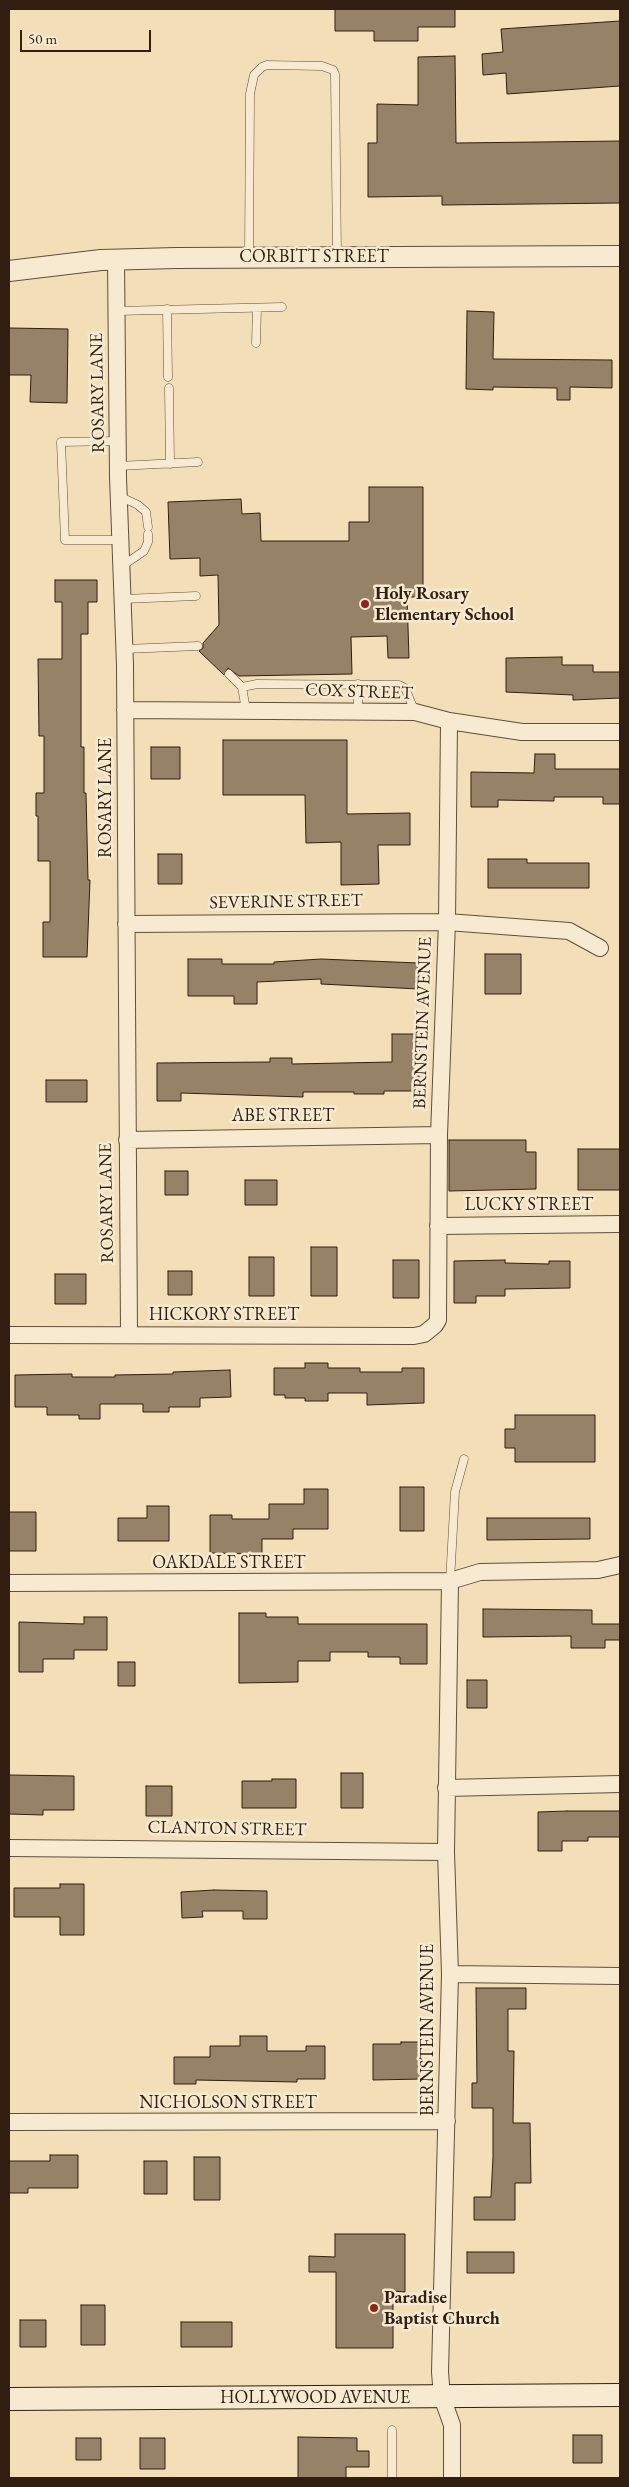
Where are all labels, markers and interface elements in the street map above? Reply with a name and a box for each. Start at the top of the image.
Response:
scale bar [22,20,154,52]
text: 50 m [28,29,57,48]
street label: CORBITT STREET [239,246,389,268]
street label: ROSARY LANE [86,333,110,453]
place label: Holy Rosary Elementary School [375,583,514,626]
marker: Holy Rosary Elementary School [359,598,371,610]
street label: COX STREET [305,679,413,705]
street label: ROSARY LANE [95,738,117,858]
street label: SEVERINE STREET [209,890,363,914]
street label: BERNSTEIN AVENUE [409,937,437,1109]
street label: ABE STREET [232,1105,334,1127]
street label: ROSARY LANE [95,1143,119,1263]
street label: LUCKY STREET [465,1194,593,1216]
street label: HICKORY STREET [149,1304,299,1326]
street label: OAKDALE STREET [152,1552,306,1574]
street label: CLANTON STREET [147,1817,307,1841]
street label: BERNSTEIN AVENUE [417,1944,439,2116]
street label: NICHOLSON STREET [139,2092,317,2114]
place label: Paradise Baptist Church [384,2287,500,2330]
marker: Paradise Baptist Church [368,2302,380,2314]
street label: HOLLYWOOD AVENUE [220,2387,410,2409]

